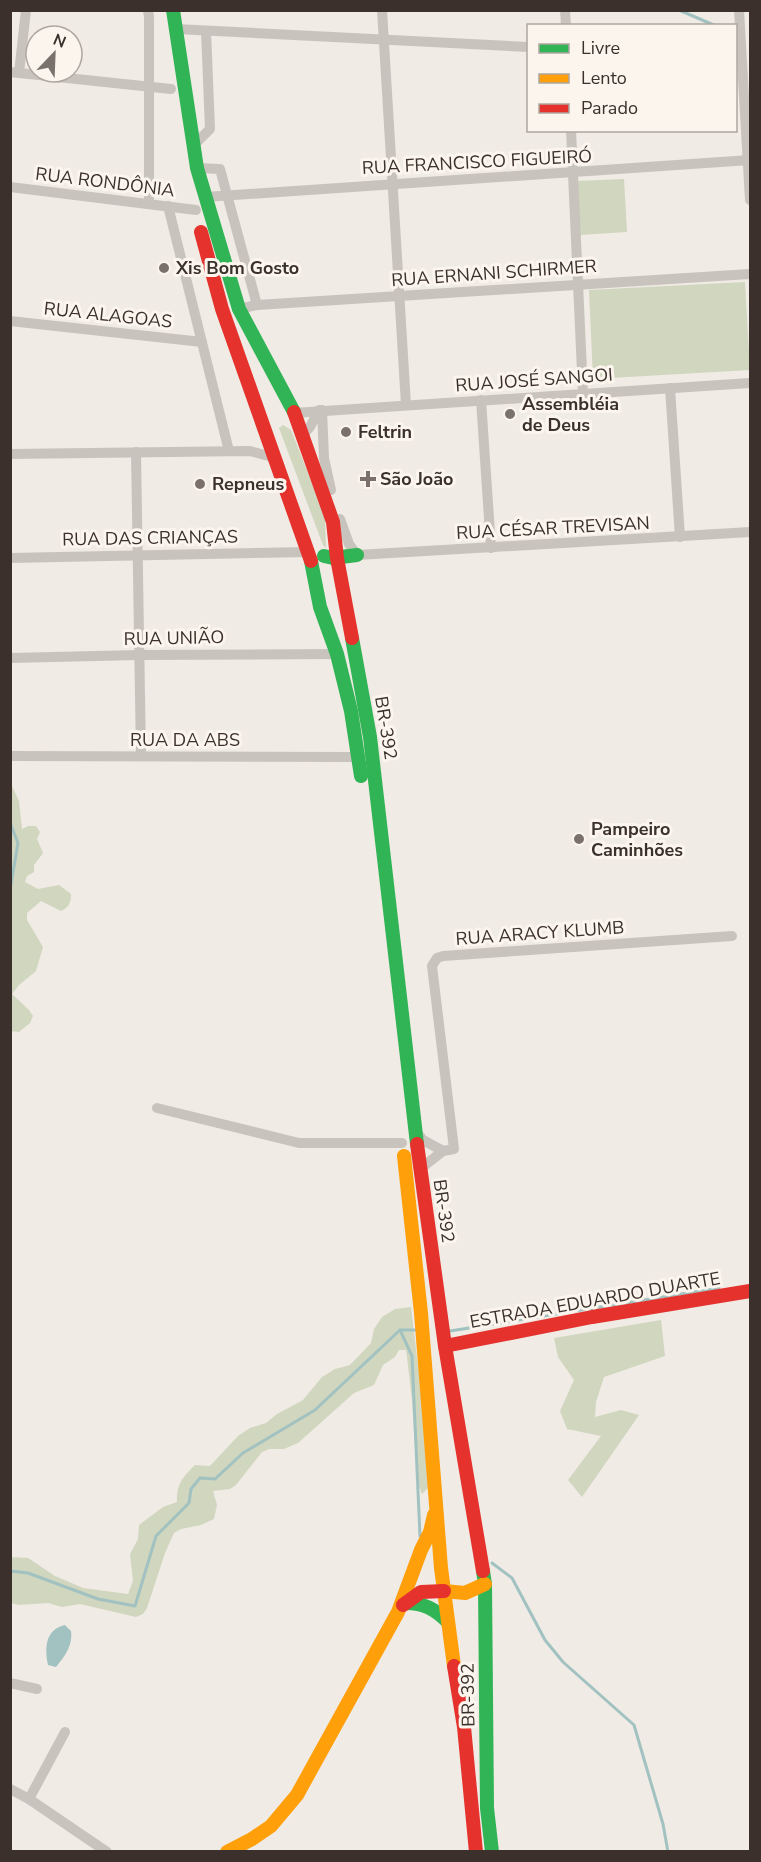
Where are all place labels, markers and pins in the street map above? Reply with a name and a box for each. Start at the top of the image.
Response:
place label: Xis Bom Gosto [175,256,299,280]
marker: Xis Bom Gosto [157,261,171,275]
place label: Assembléia de Deus [522,392,619,437]
marker: Assembléia de Deus [503,407,517,421]
place label: Feltrin [358,420,412,444]
marker: Feltrin [339,425,353,439]
place label: São João [380,467,453,491]
place label: Repneus [212,472,284,496]
marker: São João [361,472,375,486]
marker: Repneus [193,477,207,491]
place label: Pampeiro Caminhões [591,817,683,862]
marker: Pampeiro Caminhões [572,832,586,846]

